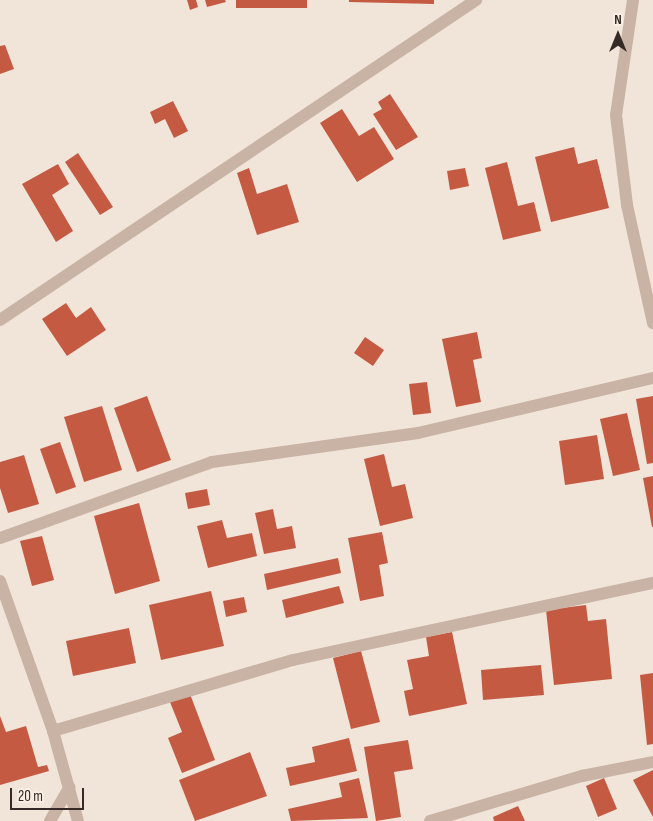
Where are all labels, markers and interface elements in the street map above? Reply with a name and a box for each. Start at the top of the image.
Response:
north arrow [593,10,643,60]
text: N [614,11,622,28]
scale bar [12,778,86,810]
text: 20 m [18,787,43,806]

